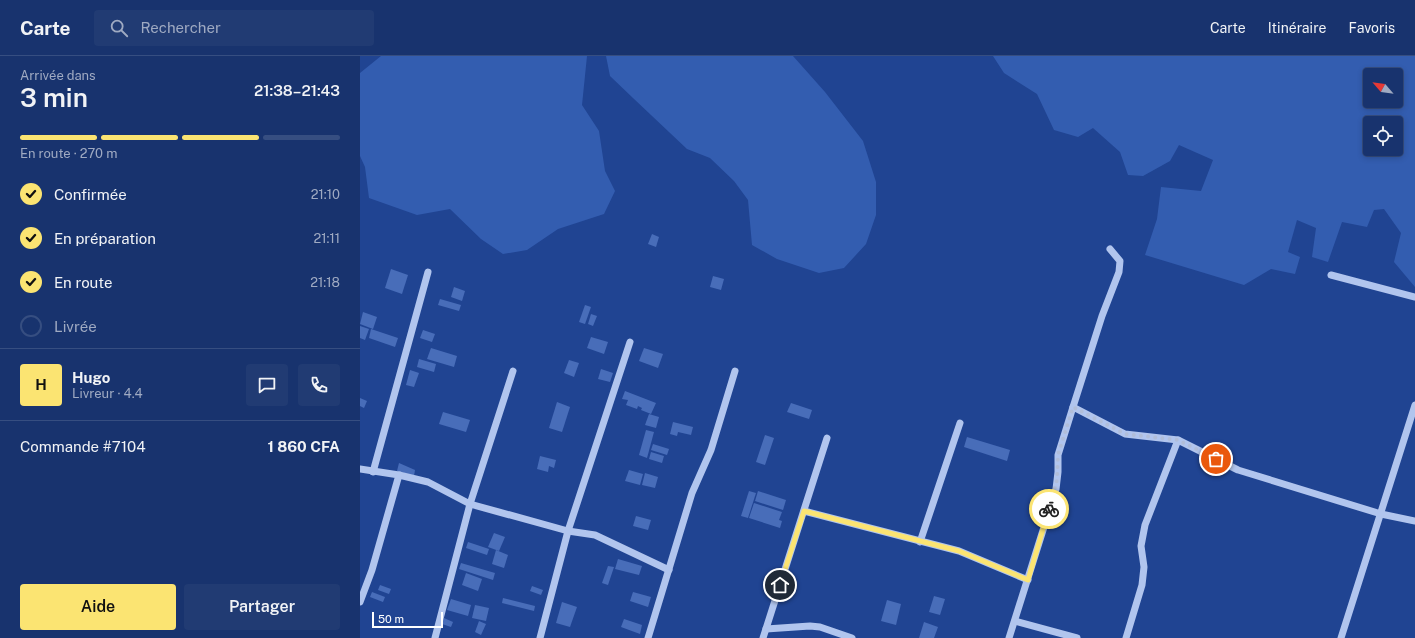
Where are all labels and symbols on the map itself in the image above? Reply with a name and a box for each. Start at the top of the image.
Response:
north arrow [1363,68,1403,108]
pin [1199,442,1233,476]
courier [1029,489,1069,529]
pin [763,568,797,602]
scale bar [372,610,443,629]

